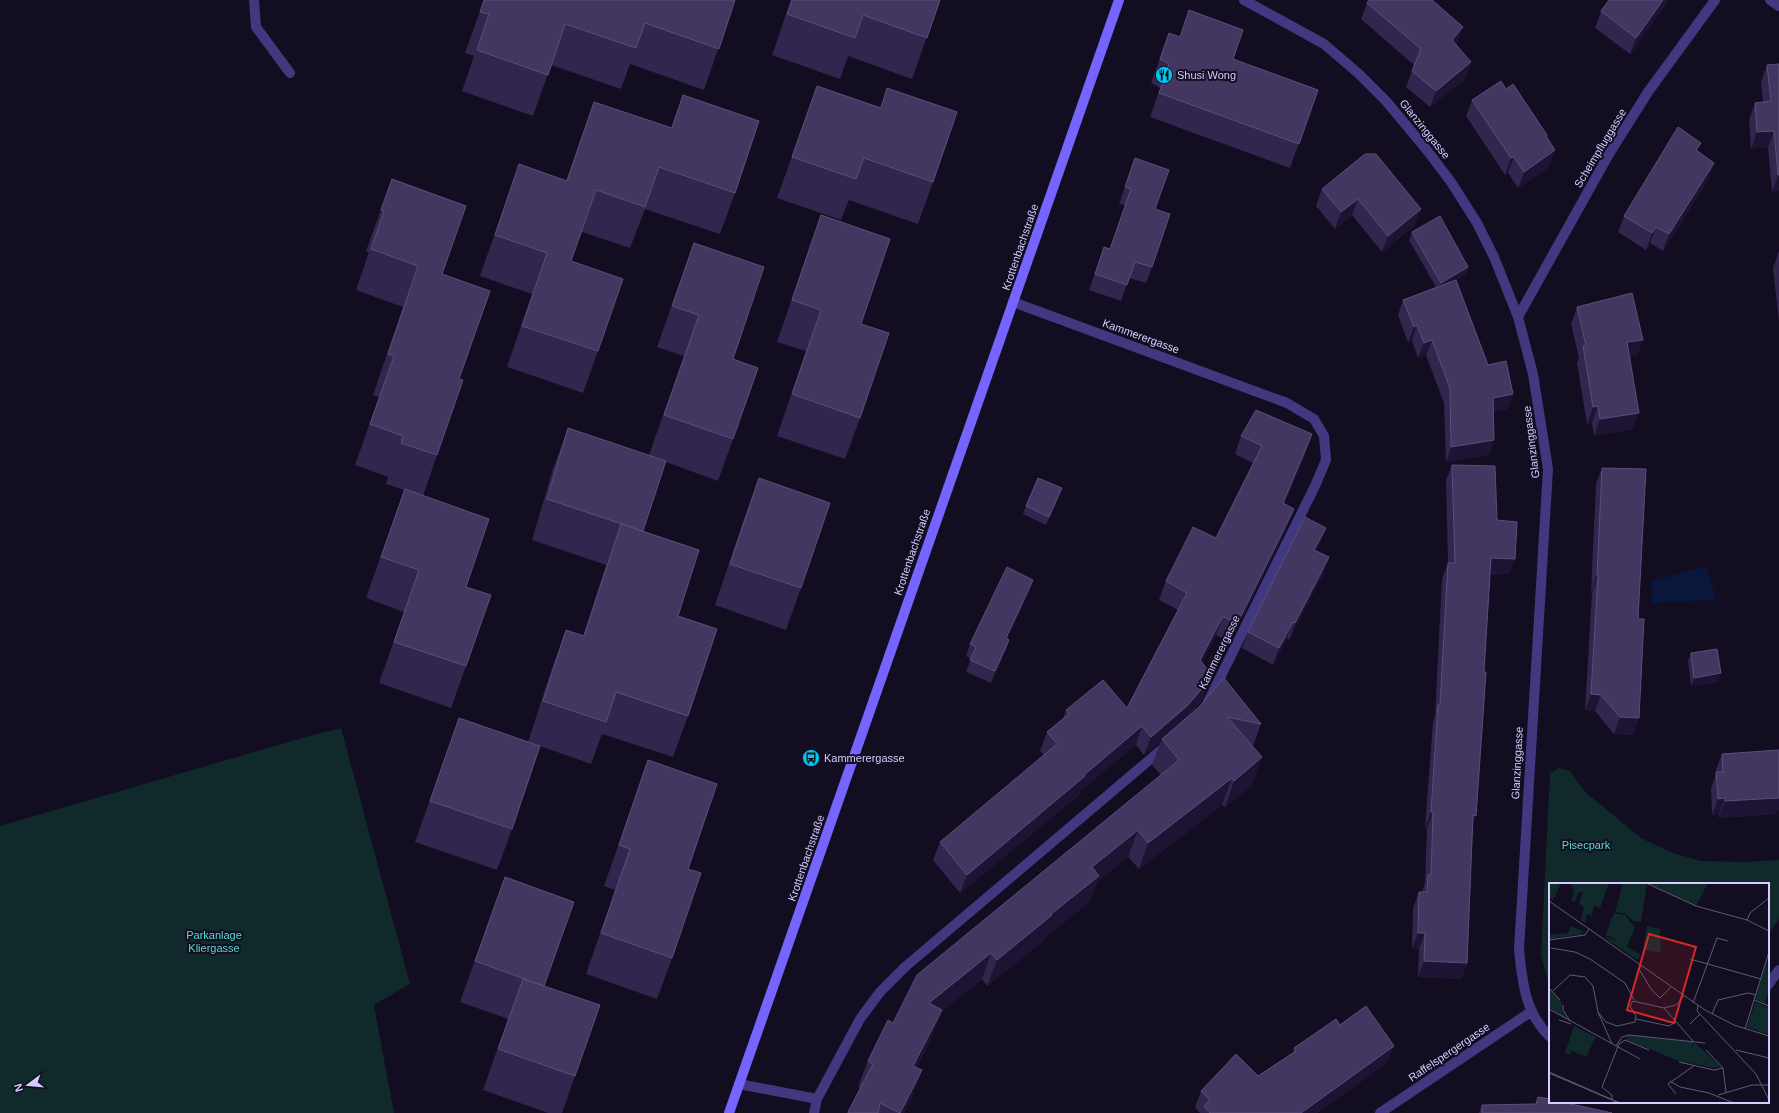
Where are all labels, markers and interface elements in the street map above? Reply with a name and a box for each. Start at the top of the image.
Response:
restaurant icon: Shusi Wong [1154,65,1174,85]
place label: Shusi Wong [1177,69,1236,81]
street label: Glanzinggasse [1397,97,1453,161]
street label: Scheimpfluggasse [1572,106,1628,190]
street label: Krottenbachstraße [1000,202,1040,292]
street label: Kammerergasse [1101,317,1181,355]
street label: Glanzinggasse [1521,405,1541,479]
street label: Krottenbachstraße [892,507,932,597]
street label: Kammerergasse [1196,613,1242,691]
street label: Glanzinggasse [1509,726,1525,800]
bus stop icon: Kammerergasse [801,748,821,768]
place label: Kammerergasse [824,752,905,764]
street label: Krottenbachstraße [786,813,826,903]
park label: Pisecpark [1562,839,1611,851]
inset map [1549,883,1769,1103]
park label: Parkanlage Kliergasse [186,929,242,954]
street label: Raffelspergergasse [1406,1020,1492,1084]
north arrow [8,1065,48,1105]
text: N [12,1082,25,1093]

